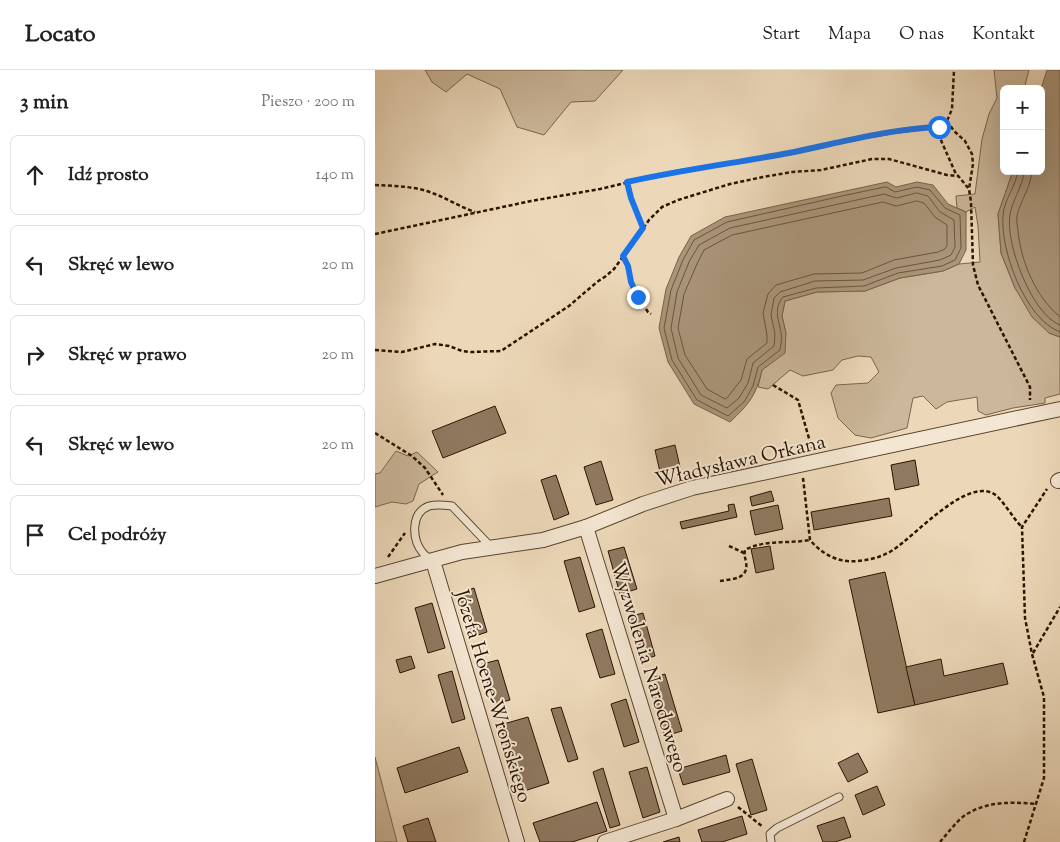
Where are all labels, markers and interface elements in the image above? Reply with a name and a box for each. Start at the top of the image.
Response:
text: Locato [25,18,96,52]
text: Start [762,22,800,48]
text: Mapa [828,22,871,48]
text: O nas [899,22,944,48]
text: Kontakt [972,22,1035,48]
map controls [1000,85,1045,175]
button: + [1000,85,1045,130]
text: 3 min [20,88,69,118]
text: Pieszo · 200 m [261,91,355,114]
route start [928,116,951,139]
button: − [1000,130,1045,175]
icon: ahead [21,161,49,189]
text: Idź prosto [68,162,149,189]
text: 140 m [316,164,354,187]
icon: left [21,251,49,279]
text: Skręć w lewo [68,252,174,279]
text: 20 m [321,254,354,277]
route end [627,286,650,309]
icon: right [21,341,49,369]
text: Skręć w prawo [68,342,187,369]
text: 20 m [321,344,354,367]
street label: Władysława Orkana [652,429,829,496]
icon: left [21,431,49,459]
text: Skręć w lewo [68,432,174,459]
text: 20 m [321,434,354,457]
icon: arrive [21,521,49,549]
text: Cel podróży [68,522,167,549]
street label: Wyzwolenia Narodowego [602,559,693,776]
street label: Józefa Hoene-Wrońskiego [445,586,538,807]

